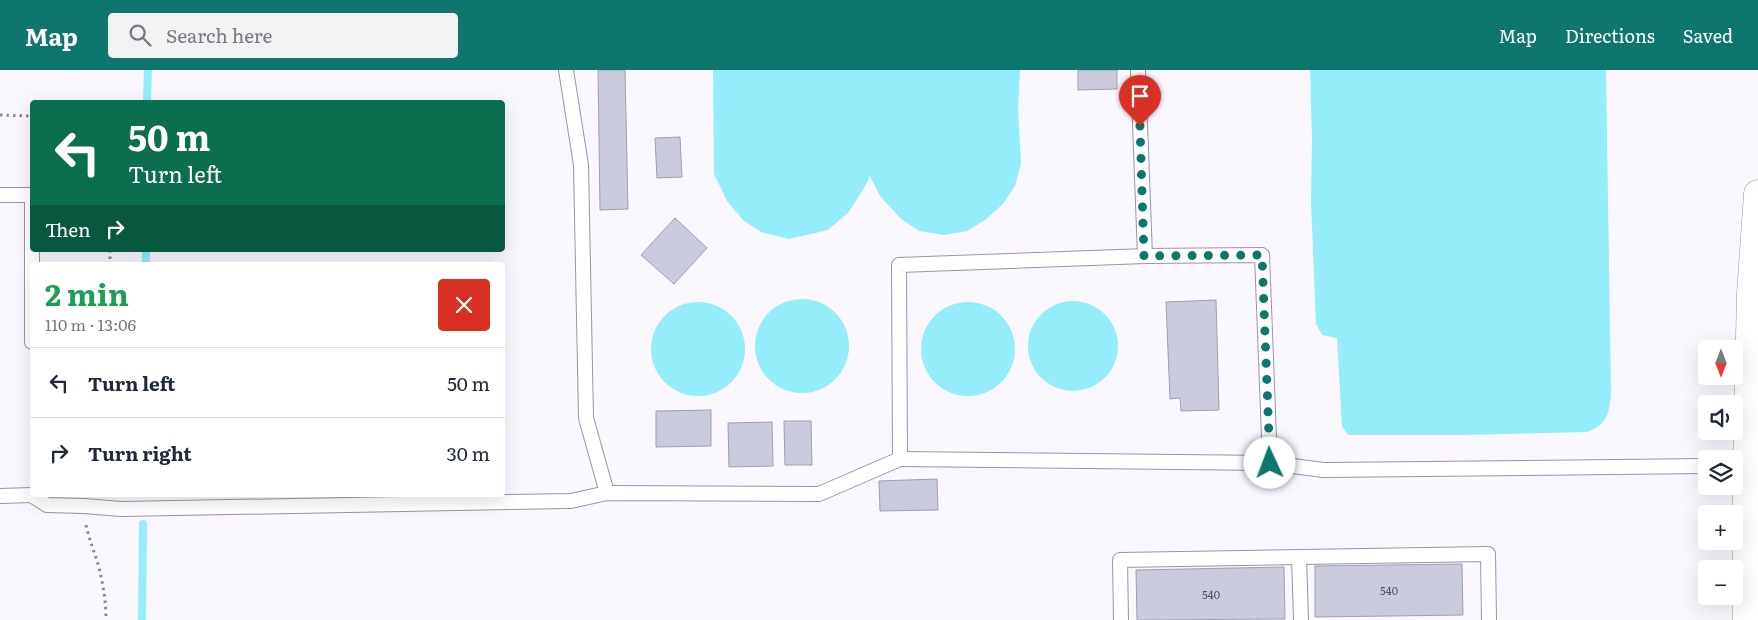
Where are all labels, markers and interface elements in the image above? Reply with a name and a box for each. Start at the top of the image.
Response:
search box [108,13,458,58]
text: Map [25,18,78,53]
icon: search [126,21,154,49]
text: Search here [166,21,272,49]
text: Map [1499,22,1537,49]
text: Directions [1565,22,1655,49]
text: Saved [1683,22,1733,49]
pin [1119,75,1161,126]
icon: arrive [1126,82,1154,110]
text: 50 m [128,110,211,162]
icon: left [45,120,110,185]
text: Turn left [128,157,222,190]
text: Then [45,215,91,243]
icon: right [101,215,129,243]
text: 2 min [45,271,129,315]
button: close [438,279,490,331]
text: 110 m · 13:06 [45,312,136,336]
north arrow [1698,340,1742,385]
map controls [1698,340,1743,605]
icon: left [45,369,73,397]
text: Turn left [88,369,175,397]
text: 50 m [447,369,490,397]
button: sound [1698,395,1743,440]
position arrow [1243,436,1295,488]
icon: right [45,439,73,467]
text: Turn right [88,439,192,467]
text: 30 m [446,439,490,467]
button: layers [1698,450,1743,495]
button: + [1698,505,1743,550]
button: − [1698,560,1743,605]
house number: 540 [1380,582,1398,598]
house number: 540 [1202,586,1220,602]

